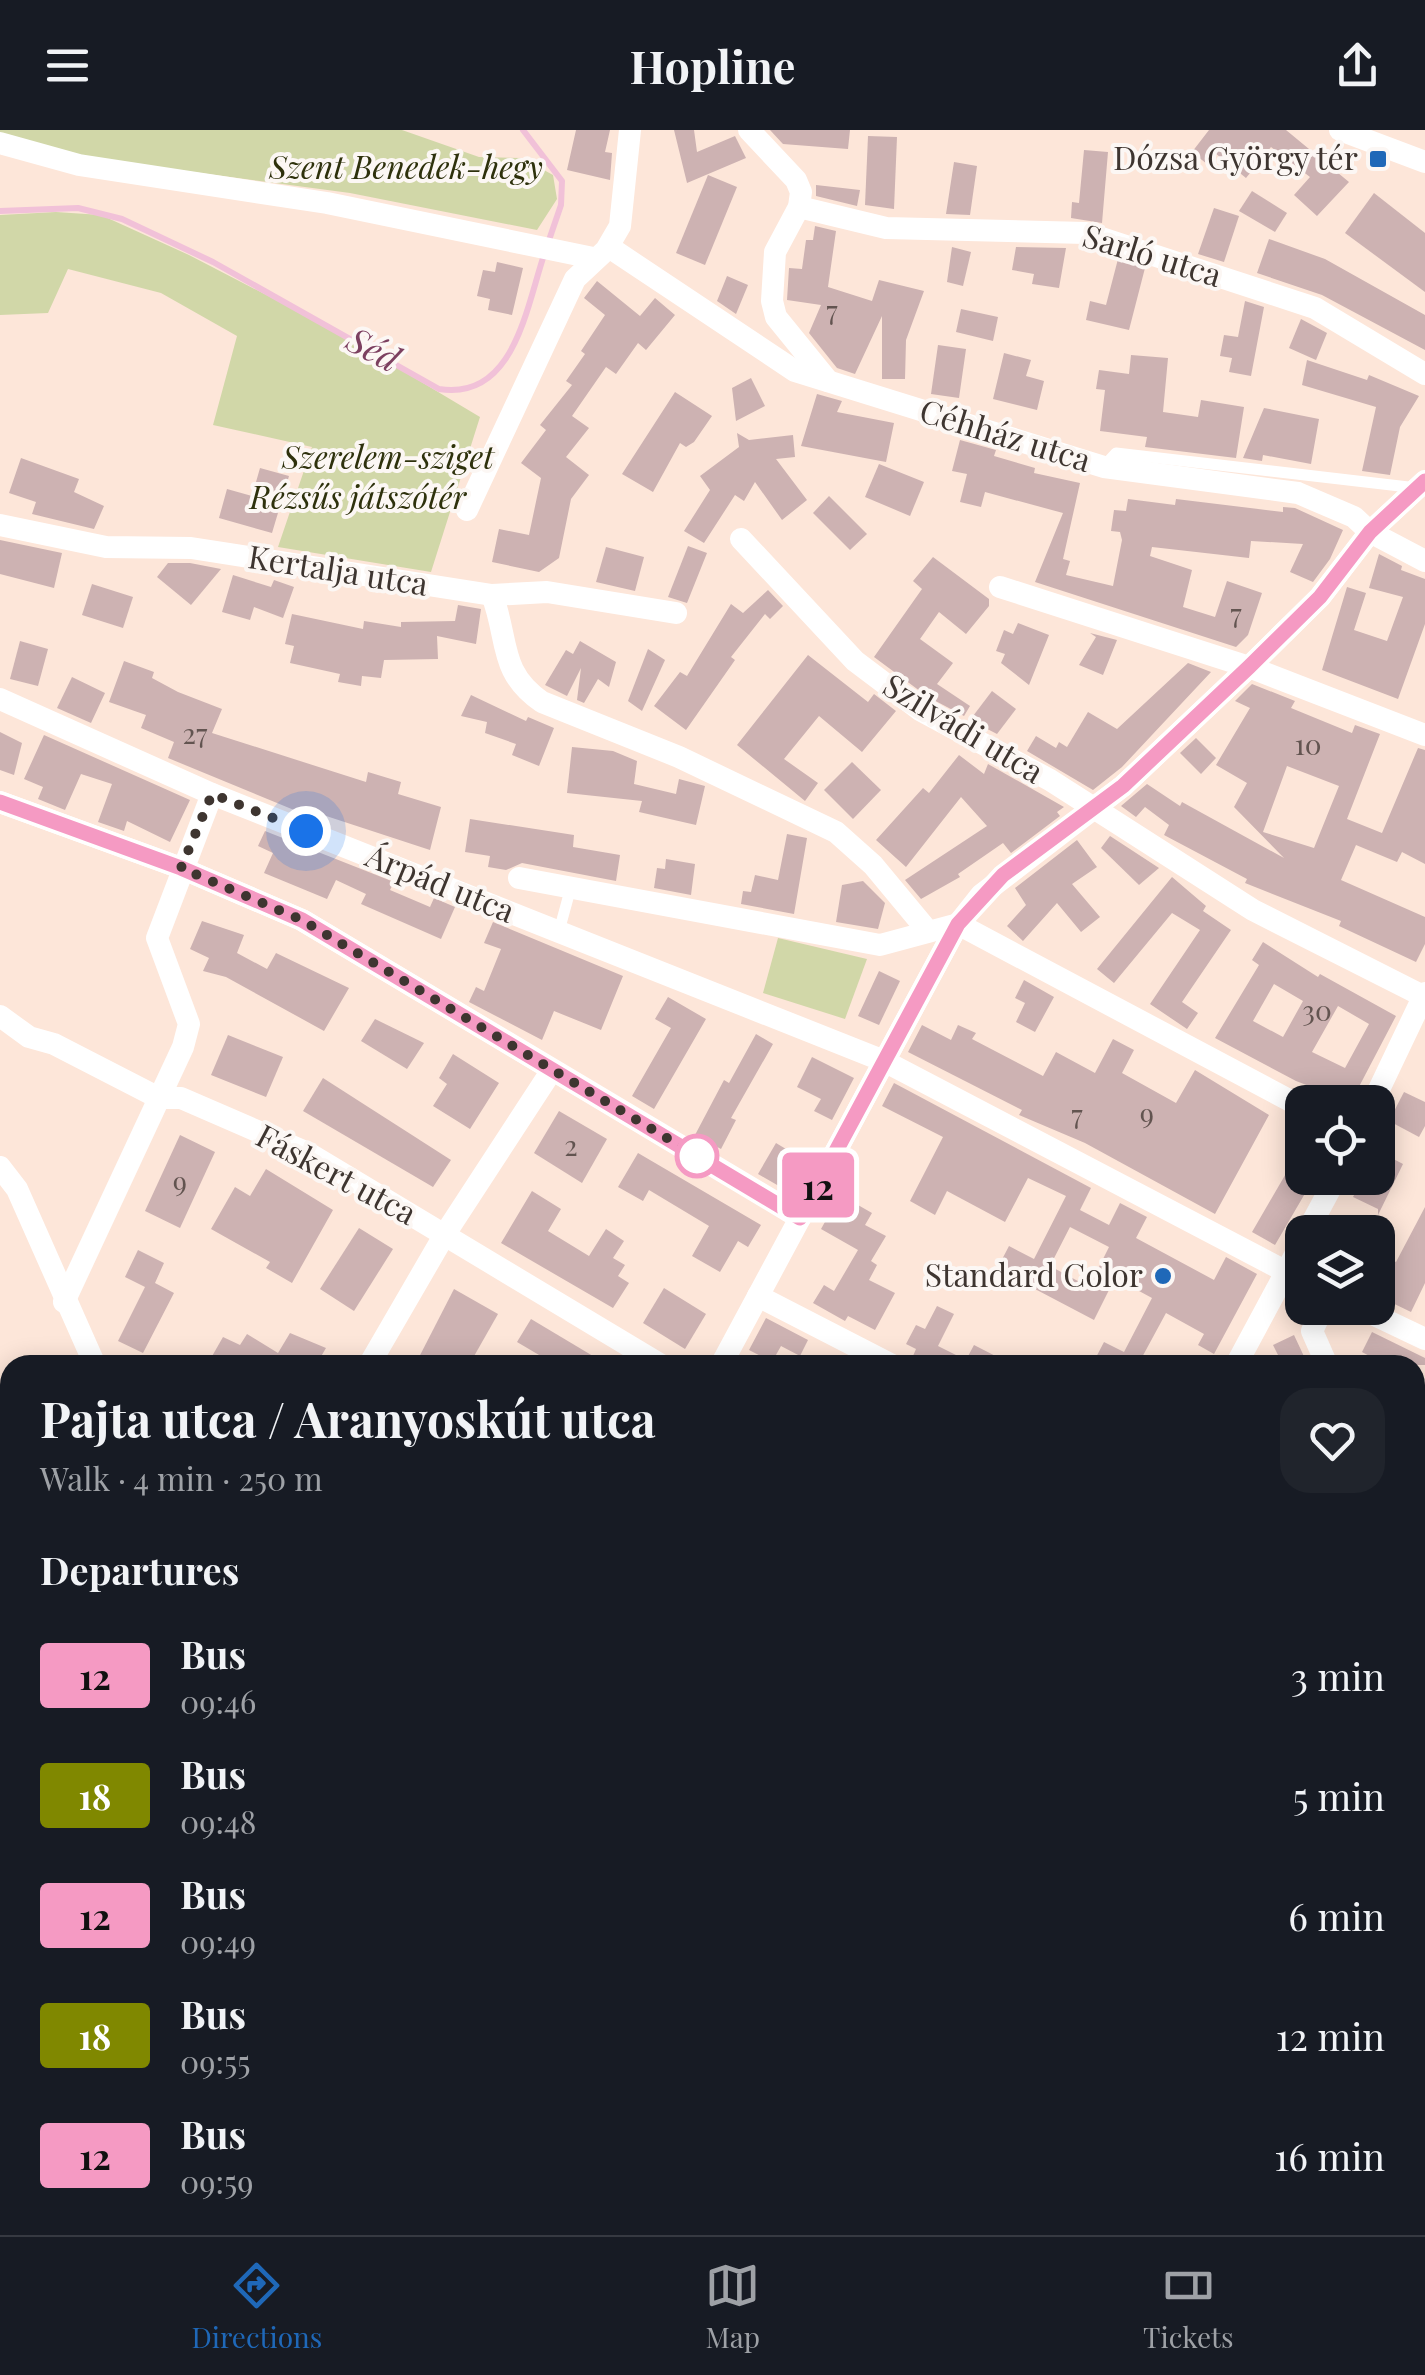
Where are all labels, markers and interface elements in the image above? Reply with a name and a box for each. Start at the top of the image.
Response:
text: Hopline [629,35,796,95]
icon: menu [40,38,95,93]
icon: share [1330,38,1385,93]
place label: Dózsa György tér [1113,135,1358,178]
park label: Szent Benedek-hegy [268,144,543,187]
marker: Dózsa György tér [1367,148,1389,170]
street label: Sarló utca [1078,212,1227,295]
house number: 7 [826,291,838,328]
water label: Séd [339,314,410,382]
street label: Céhház utca [915,387,1096,480]
park label: Szerelem-sziget [281,434,495,477]
park label: Rézsűs játszótér [248,474,468,517]
street label: Kertalja utca [246,533,431,604]
house number: 7 [1230,594,1242,631]
street label: Szilvádi utca [876,662,1052,792]
house number: 27 [183,714,208,751]
house number: 10 [1294,725,1322,762]
your location [281,806,331,856]
street label: Árpád utca [359,832,522,931]
house number: 30 [1302,991,1332,1028]
map controls [1285,1085,1395,1325]
button: locate [1285,1085,1395,1195]
house number: 9 [1140,1094,1154,1131]
house number: 7 [1071,1095,1083,1132]
street label: Fáskert utca [250,1113,425,1233]
house number: 2 [564,1126,578,1163]
unlabelled marker [676,1135,718,1177]
line badge: 12 [773,1152,863,1218]
house number: 9 [173,1162,187,1199]
text: 12 [802,1162,834,1209]
button: layers [1285,1215,1395,1325]
place label: Standard Color [925,1252,1143,1295]
marker: Standard Color [1152,1265,1174,1287]
text: Pajta utca / Aranyoskút utca [40,1386,656,1450]
button: heart [1280,1388,1385,1493]
text: Walk · 4 min · 250 m [40,1456,323,1499]
text: Departures [40,1544,239,1595]
text: Bus [180,1628,246,1679]
text: 3 min [1291,1650,1385,1701]
text: 12 [79,1652,111,1699]
text: 09:46 [180,1679,256,1722]
text: Bus [180,1748,246,1799]
text: 5 min [1293,1770,1385,1821]
text: 18 [78,1772,112,1819]
text: 09:48 [180,1799,256,1842]
text: Bus [180,1868,246,1919]
text: 6 min [1288,1890,1385,1941]
text: 12 [79,1892,111,1939]
text: 09:49 [180,1919,256,1962]
text: Bus [180,1988,246,2039]
text: 12 min [1276,2010,1385,2061]
text: 18 [78,2012,112,2059]
text: 09:55 [180,2039,251,2082]
text: Bus [180,2108,246,2159]
text: 16 min [1274,2130,1385,2181]
text: 12 [79,2132,111,2179]
text: 09:59 [180,2159,254,2202]
tab: Directions [191,2258,322,2355]
tab: Map [705,2258,760,2355]
tab: Tickets [1143,2258,1234,2355]

